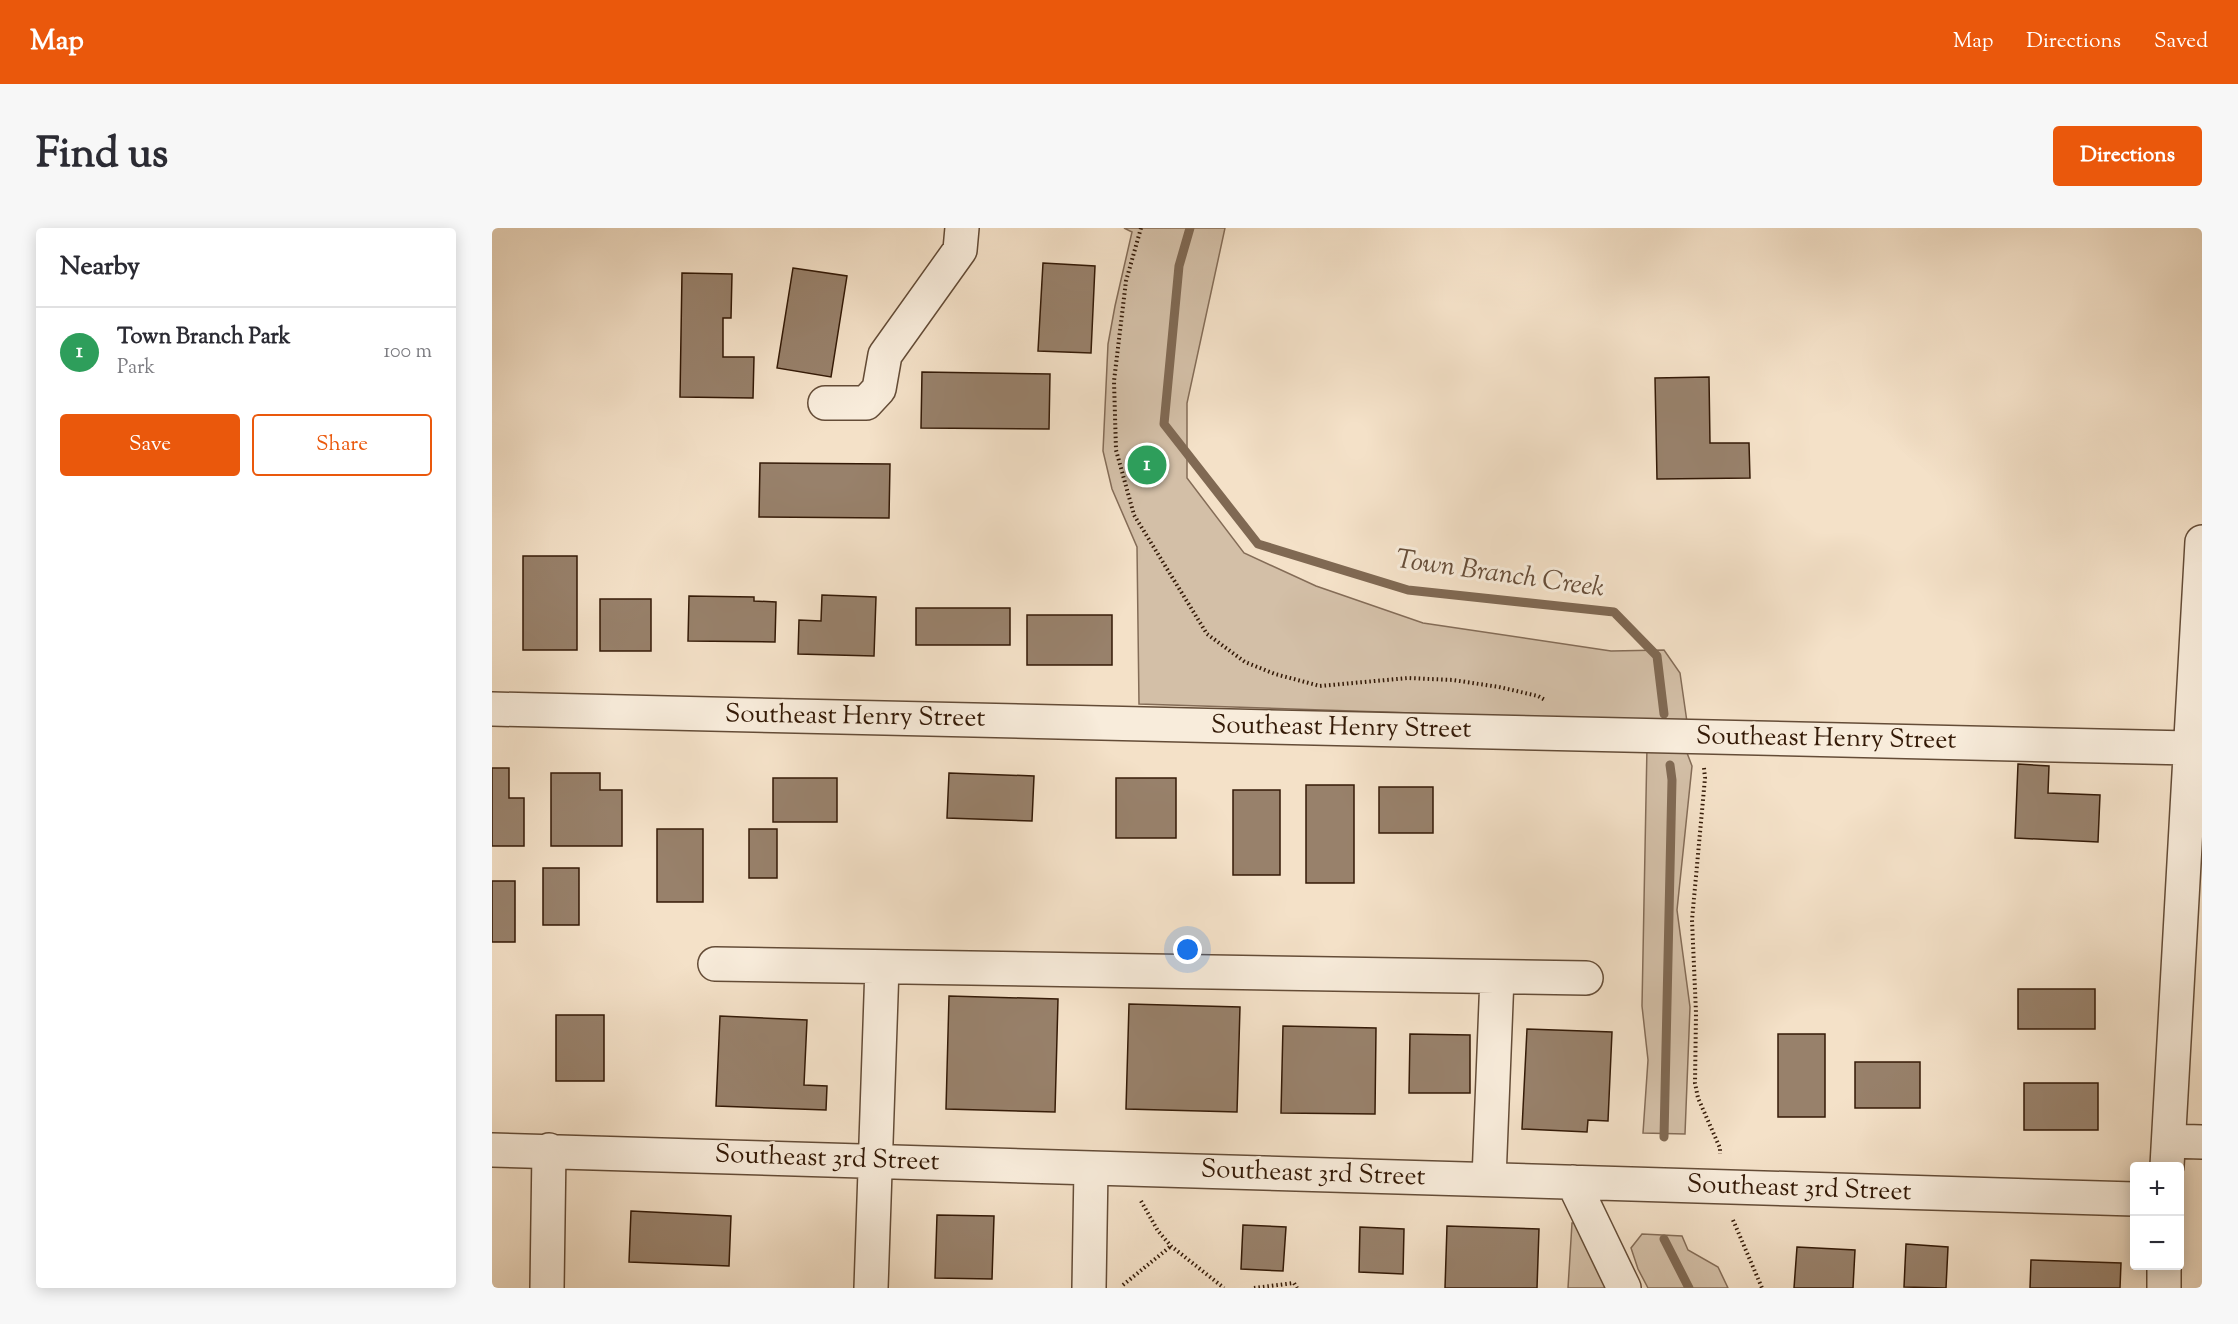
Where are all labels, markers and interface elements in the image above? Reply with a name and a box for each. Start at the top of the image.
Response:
text: Map [30,22,84,62]
text: Map [1953,27,1993,57]
text: Directions [2026,27,2121,57]
text: Saved [2154,27,2208,57]
text: Find us [36,126,168,186]
button: Directions [2053,126,2202,186]
text: Nearby [60,249,140,286]
text: Town Branch Park [117,322,291,354]
text: 1 [76,338,83,367]
text: 100 m [383,338,432,367]
text: Park [117,354,155,383]
button: Save [60,414,240,476]
button: Share [252,414,432,476]
pin: 1 [1128,442,1166,488]
water label: Town Branch Creek [1393,541,1607,609]
street label: Southeast Henry Street [724,696,986,738]
street label: Southeast Henry Street [1210,707,1472,749]
street label: Southeast Henry Street [1695,718,1957,760]
your location [1173,935,1202,964]
street label: Southeast 3rd Street [714,1137,940,1181]
street label: Southeast 3rd Street [1200,1152,1426,1196]
map controls [2130,1162,2184,1270]
button: + [2130,1162,2184,1216]
street label: Southeast 3rd Street [1686,1167,1912,1211]
button: − [2130,1216,2184,1270]

